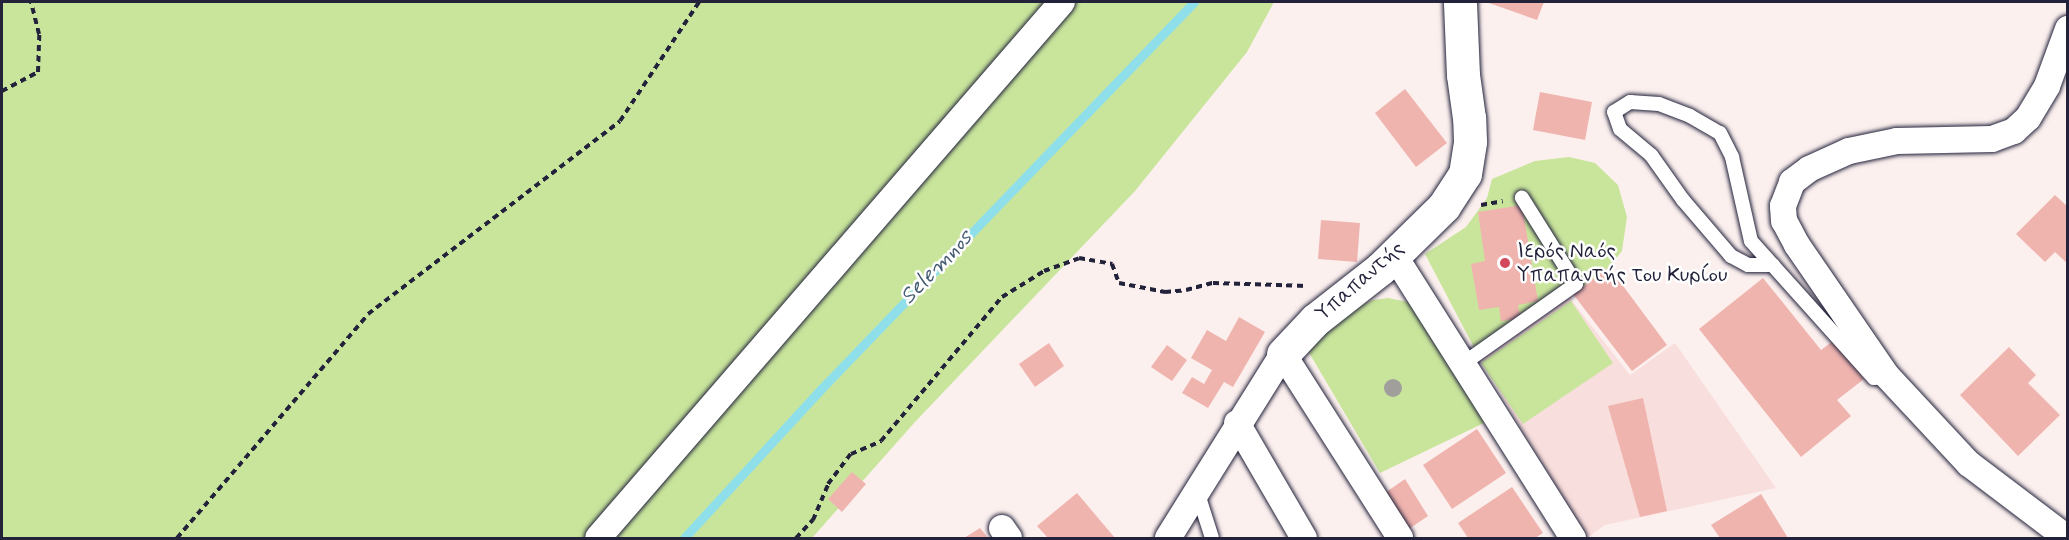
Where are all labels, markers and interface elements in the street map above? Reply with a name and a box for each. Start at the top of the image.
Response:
water label: Selemnos [895,226,979,310]
street label: Υπαπαντής [1311,236,1409,326]
place label: Ιερός Ναός Υπαπαντής του Κυρίου [1517,238,1727,288]
marker: Ιερός Ναός Υπαπαντής του Κυρίου [1498,256,1512,270]

